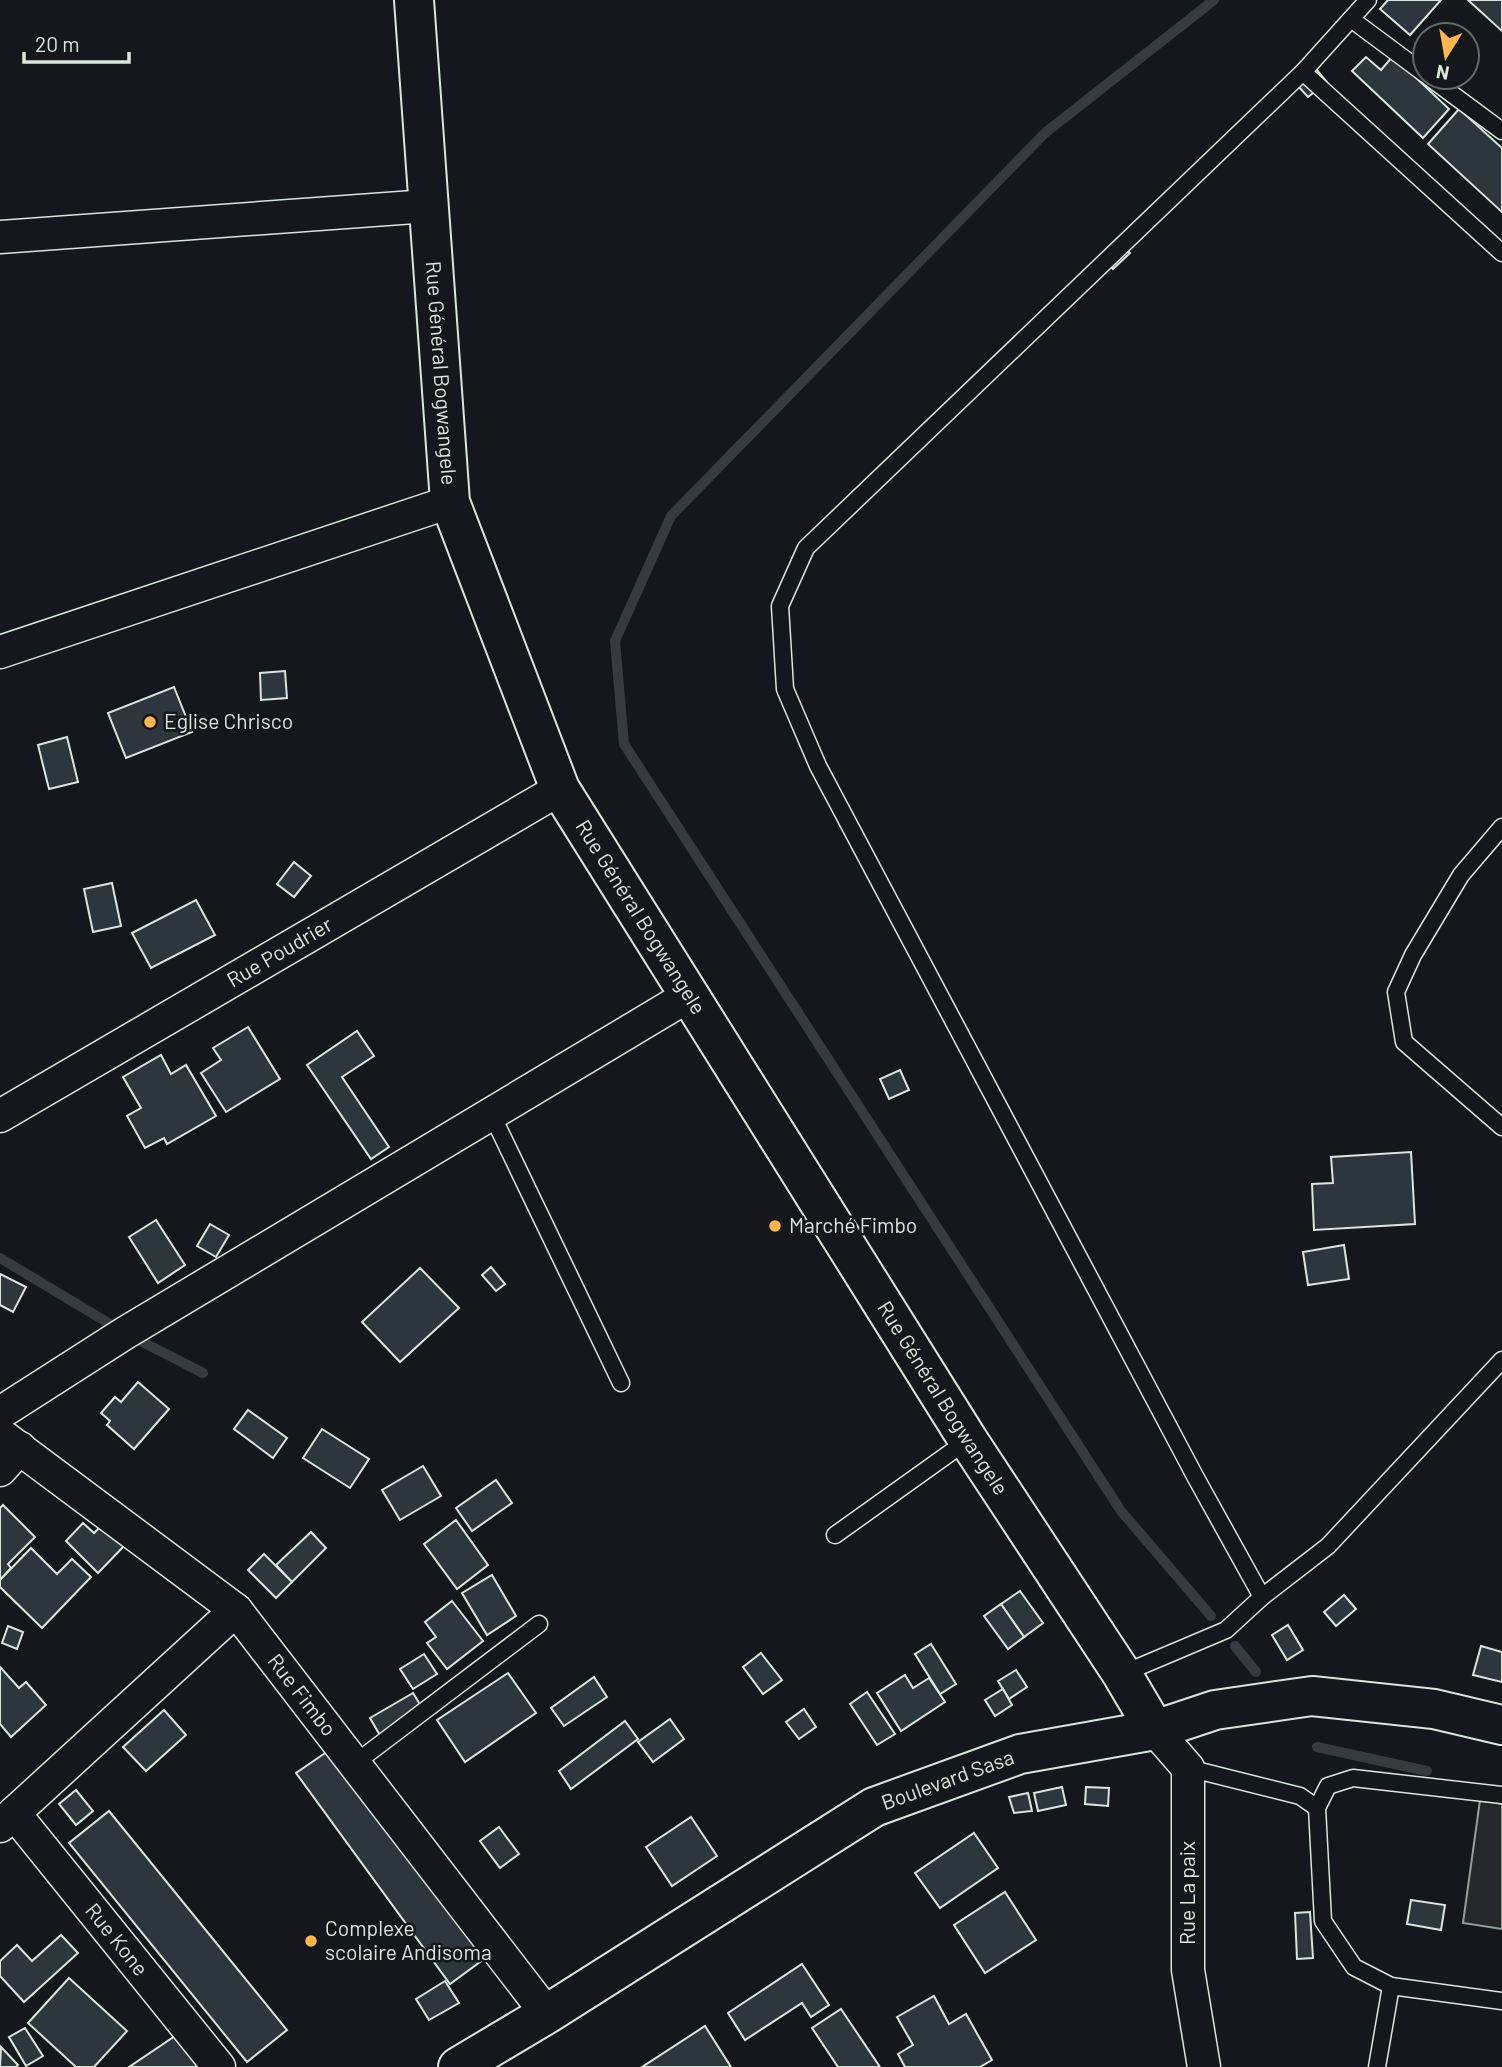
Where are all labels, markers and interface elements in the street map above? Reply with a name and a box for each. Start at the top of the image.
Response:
scale bar [24,21,130,65]
north arrow [1411,21,1481,91]
text: 20 m [35,31,80,56]
text: N [1434,61,1451,86]
street label: Rue Général Bogwangele [422,260,463,486]
place label: Eglise Chrisco [164,708,293,733]
marker: Eglise Chrisco [142,714,158,730]
street label: Rue Général Bogwangele [571,815,712,1018]
street label: Rue Poudrier [222,911,336,992]
place label: Marché Fimbo [789,1212,917,1237]
marker: Marché Fimbo [767,1218,783,1234]
street label: Rue Général Bogwangele [873,1296,1015,1499]
street label: Rue Fimbo [263,1648,342,1740]
street label: Boulevard Sasa [878,1743,1017,1814]
street label: Rue La paix [1174,1841,1199,1945]
street label: Rue Kone [81,1898,154,1980]
place label: Complexe scolaire Andisoma [325,1915,492,1964]
marker: Complexe scolaire Andisoma [303,1933,319,1949]

